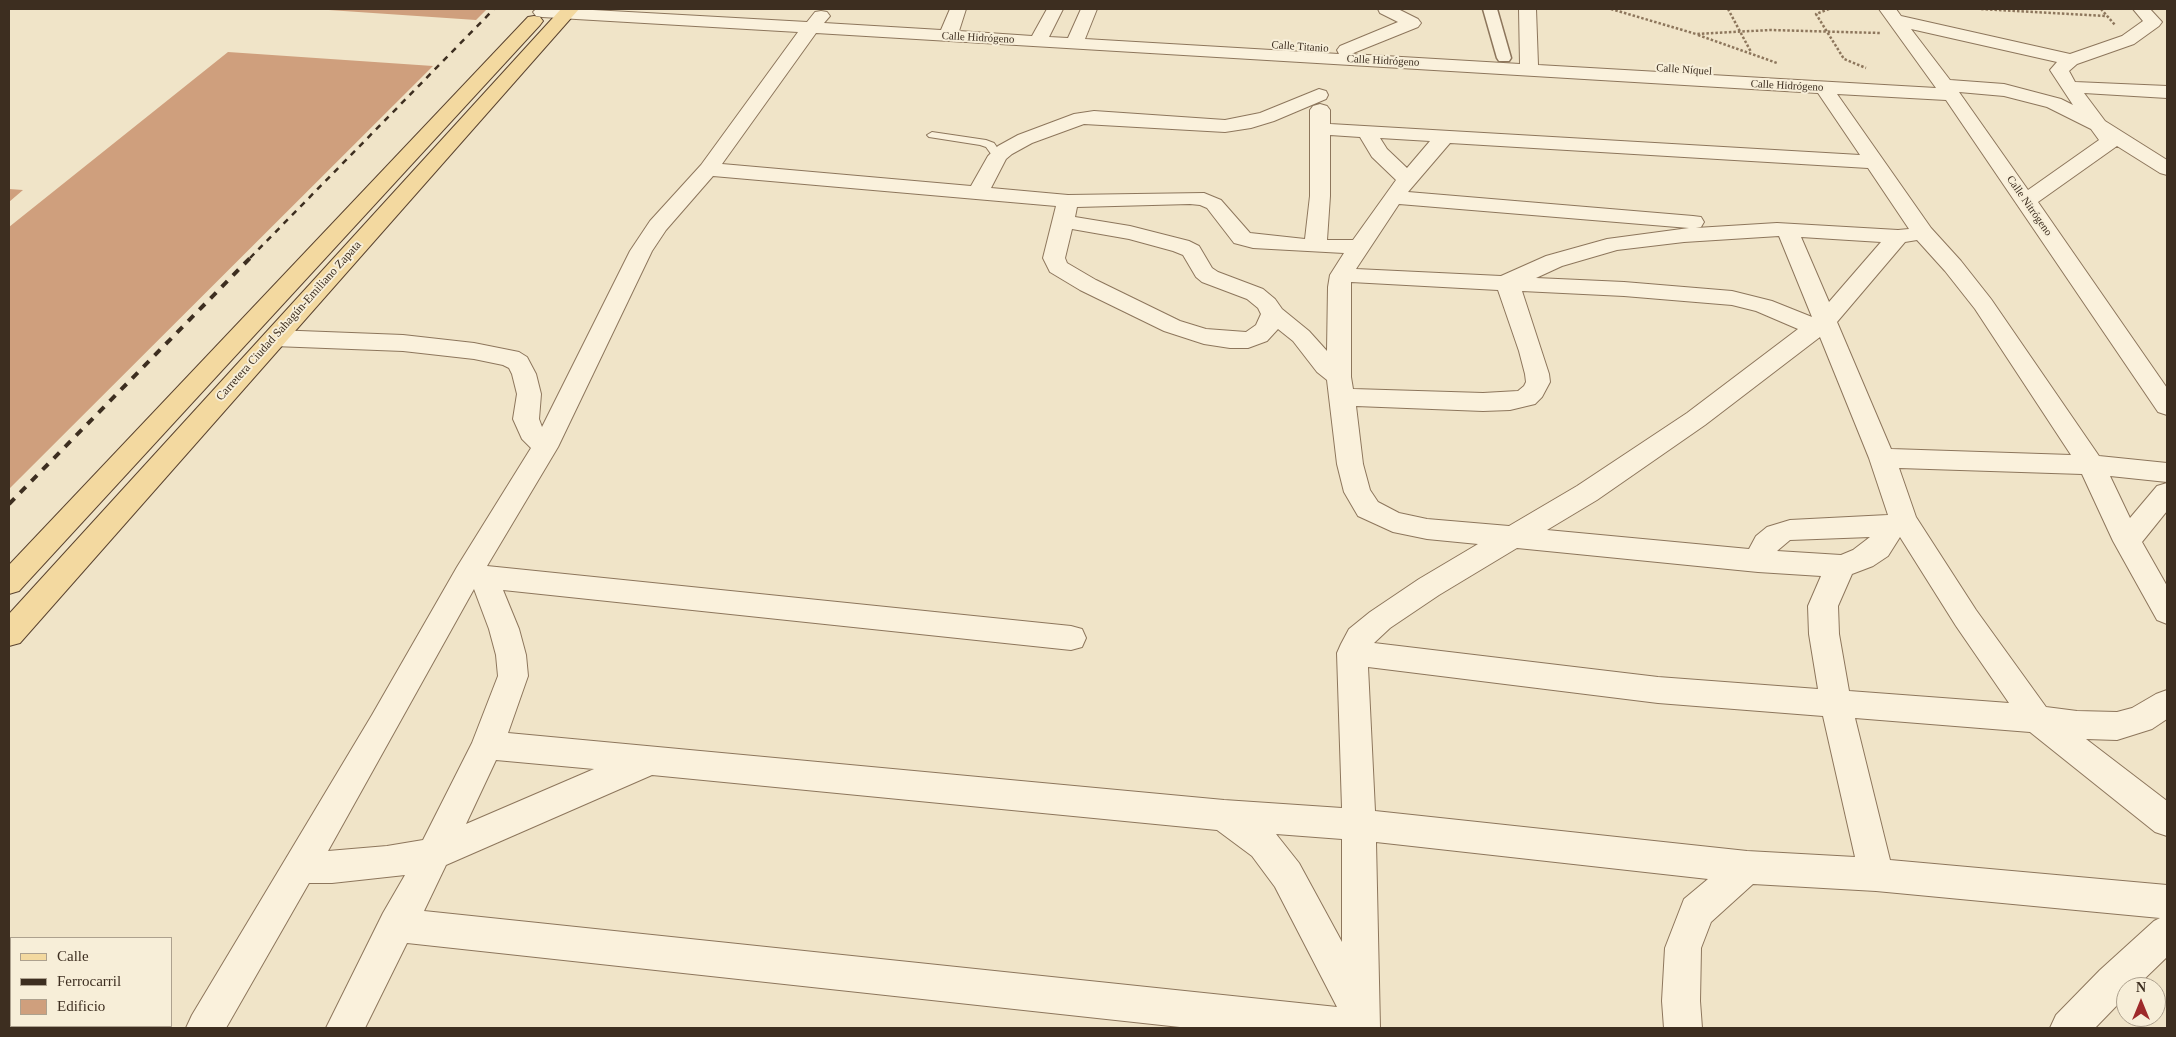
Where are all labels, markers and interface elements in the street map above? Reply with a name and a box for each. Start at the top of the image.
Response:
street label: Calle Hidrógeno [941,29,1015,47]
street label: Calle Titanio [1271,38,1329,56]
street label: Calle Hidrógeno [1346,52,1420,70]
street label: Calle Níquel [1656,61,1712,79]
street label: Calle Hidrógeno [1750,77,1824,95]
street label: Calle Nitrógeno [2003,173,2055,239]
street label: Carretera Ciudad Sahagún-Emiliano Zapata [213,238,365,404]
legend [10,937,172,1027]
text: Calle [57,948,89,964]
text: Ferrocarril [57,973,121,989]
north arrow [2116,977,2166,1027]
text: N [2136,980,2146,995]
text: Edificio [57,998,105,1014]

